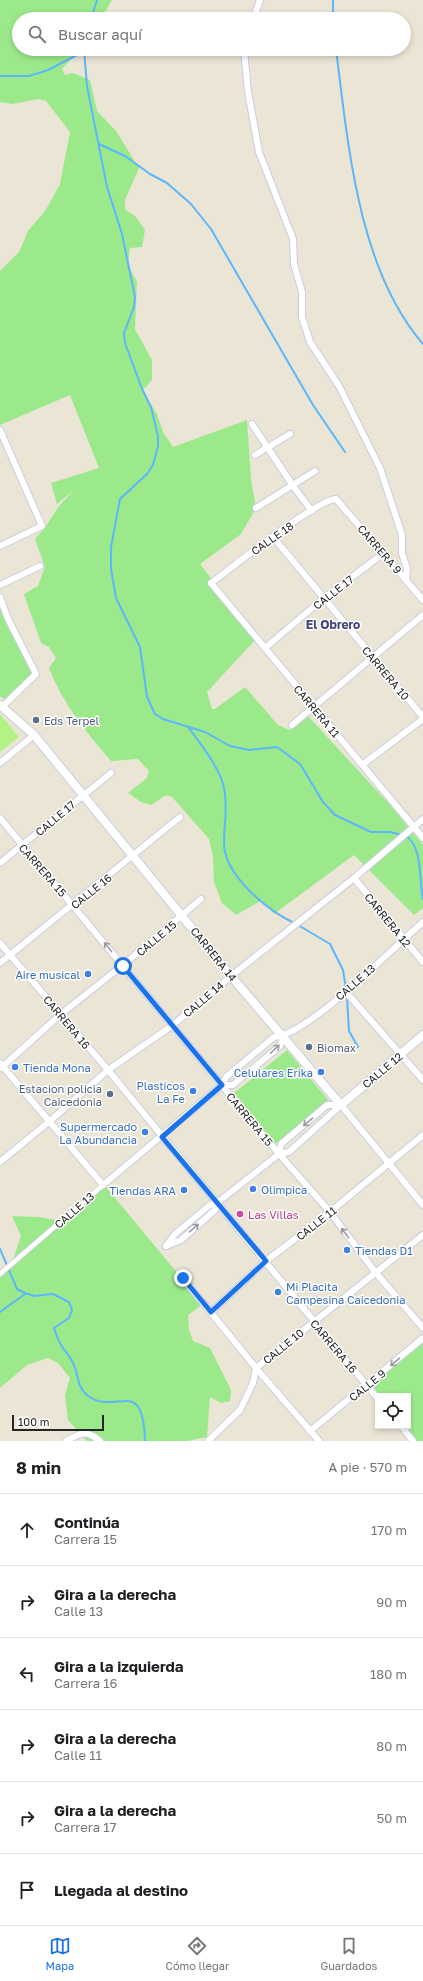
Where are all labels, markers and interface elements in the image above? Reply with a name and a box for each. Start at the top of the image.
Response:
search box [12,12,411,56]
icon: search [26,23,48,45]
text: Buscar aquí [58,25,142,43]
street label: CALLE 18 [248,519,296,557]
street label: CARRERA 9 [355,522,405,576]
street label: CALLE 17 [310,572,356,612]
district label: El Obrero [306,617,360,632]
street label: CARRERA 10 [360,644,412,703]
street label: CARRERA 11 [291,682,343,740]
place label: Eds Terpel [44,714,100,727]
marker: Eds Terpel [31,715,41,725]
street label: CALLE 17 [33,798,78,838]
street label: CARRERA 15 [17,841,69,899]
street label: CALLE 16 [68,870,114,911]
street label: CARRERA 12 [362,890,414,950]
street label: CALLE 15 [133,917,179,959]
street label: CARRERA 14 [188,924,240,984]
one-way arrow [103,942,112,953]
route start [114,957,132,975]
street label: CALLE 13 [332,961,378,1003]
place label: Aire musical [15,968,80,981]
marker: Aire musical [83,969,93,979]
street label: CALLE 14 [180,978,226,1020]
street label: CARRERA 16 [41,993,93,1052]
place label: Biomax [317,1041,356,1054]
marker: Biomax [304,1042,314,1052]
one-way arrow [270,1044,280,1054]
street label: CALLE 12 [359,1049,405,1091]
place label: Tienda Mona [23,1061,91,1074]
marker: Tienda Mona [10,1062,20,1072]
place label: Celulares Erika [234,1066,313,1079]
marker: Celulares Erika [316,1067,326,1077]
place label: Plasticos La Fe [136,1079,185,1105]
place label: Estacion policia Caicedonia [19,1082,102,1108]
marker: Plasticos La Fe [188,1086,198,1096]
marker: Estacion policia Caicedonia [105,1089,115,1099]
street label: CARRERA 15 [224,1090,276,1148]
one-way arrow [302,1117,313,1126]
place label: Supermercado La Abundancia [59,1120,137,1146]
marker: Supermercado La Abundancia [140,1127,150,1137]
place label: Olimpica [261,1183,307,1196]
place label: Tiendas ARA [109,1184,177,1197]
marker: Olimpica [248,1184,258,1194]
marker: Tiendas ARA [179,1185,189,1195]
street label: CALLE 13 [51,1189,97,1231]
street label: CALLE 11 [293,1203,339,1243]
place label: Las Villas [248,1208,299,1221]
marker: Las Villas [235,1209,245,1219]
one-way arrow [189,1224,200,1233]
one-way arrow [341,1227,350,1238]
place label: Tiendas D1 [355,1244,413,1257]
marker: Tiendas D1 [342,1245,352,1255]
route end [174,1269,192,1287]
place label: Mi Placita Campesina Caicedonia [286,1280,405,1306]
marker: Mi Placita Campesina Caicedonia [273,1287,283,1297]
street label: CARRERA 16 [308,1317,360,1376]
street label: CALLE 10 [260,1325,306,1366]
one-way arrow [390,1357,400,1366]
street label: CALLE 9 [346,1366,388,1404]
map controls [375,1393,411,1429]
button: locate [375,1393,411,1429]
scale bar [12,1413,104,1432]
text: 100 m [18,1415,49,1428]
text: 8 min [16,1457,61,1478]
text: A pie · 570 m [328,1459,407,1475]
text: Continúa [54,1513,120,1531]
icon: ahead [16,1519,38,1541]
text: 170 m [371,1522,407,1538]
text: Carrera 15 [54,1531,117,1547]
text: Gira a la derecha [54,1585,176,1603]
icon: right [16,1591,38,1613]
text: 90 m [376,1594,407,1610]
text: Calle 13 [54,1603,103,1619]
text: Gira a la izquierda [54,1657,184,1675]
icon: left [16,1663,38,1685]
text: 180 m [370,1666,407,1682]
text: Carrera 16 [54,1675,117,1691]
text: Gira a la derecha [54,1729,176,1747]
icon: right [16,1735,38,1757]
text: 80 m [376,1738,407,1754]
text: Calle 11 [54,1747,102,1763]
text: Gira a la derecha [54,1801,176,1819]
icon: right [16,1807,38,1829]
text: 50 m [377,1810,407,1826]
text: Carrera 17 [54,1819,116,1835]
icon: arrive [16,1879,38,1901]
text: Llegada al destino [54,1881,188,1899]
tab: Mapa [46,1935,74,1972]
tab: Cómo llegar [165,1935,229,1972]
tab: Guardados [320,1935,377,1972]

